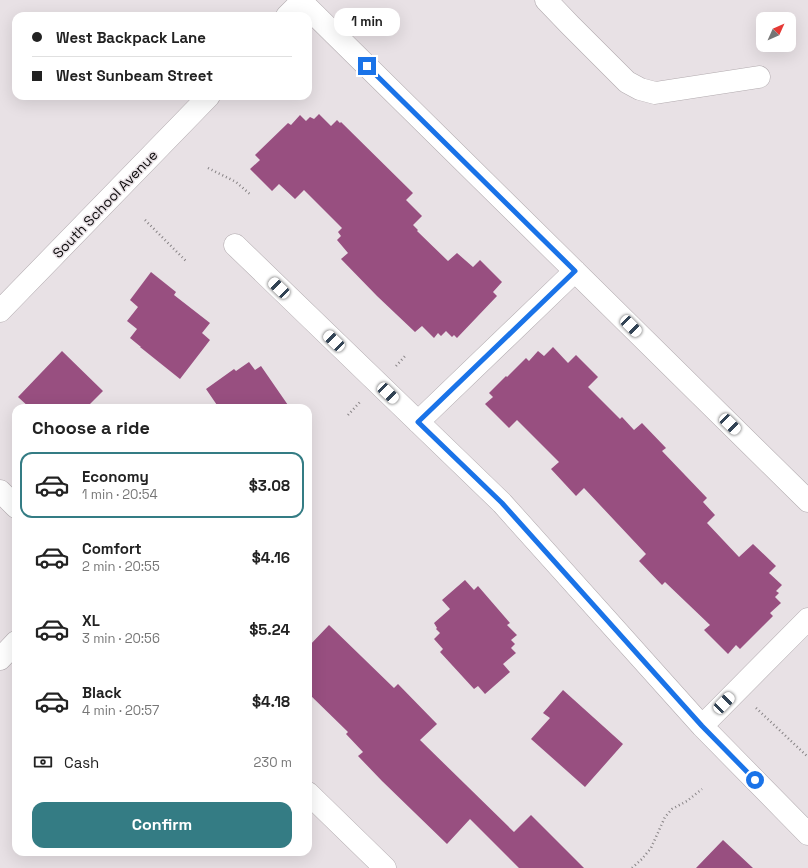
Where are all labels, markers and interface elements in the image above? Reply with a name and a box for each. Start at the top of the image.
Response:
callout: 1 min [334,8,400,36]
north arrow [756,12,796,52]
map controls [756,12,796,52]
text: 1 min [351,13,383,30]
text: West Backpack Lane [56,28,206,47]
route end [358,57,376,75]
text: West Sunbeam Street [56,66,213,85]
street label: South School Avenue [49,146,161,262]
car [266,275,292,301]
car [618,313,644,339]
car [321,328,347,354]
car [375,380,401,406]
car [717,411,743,437]
text: Choose a ride [32,416,150,439]
icon: car [34,467,70,503]
text: Economy [82,467,149,486]
text: $3.08 [249,476,290,495]
text: 1 min · 20:54 [82,486,158,503]
icon: car [34,539,70,575]
text: Comfort [82,539,142,558]
text: $4.16 [252,548,290,567]
text: 2 min · 20:55 [82,558,160,575]
icon: car [34,611,70,647]
text: XL [82,611,100,630]
text: $5.24 [249,620,290,639]
text: 3 min · 20:56 [82,630,160,647]
icon: car [34,683,70,719]
text: Black [82,683,122,702]
car [711,690,737,716]
text: $4.18 [252,692,290,711]
text: 4 min · 20:57 [82,702,159,719]
icon: cash [32,751,54,773]
text: Cash [64,753,99,772]
text: 230 m [254,754,292,771]
route start [746,771,764,789]
button: Confirm [32,802,292,848]

